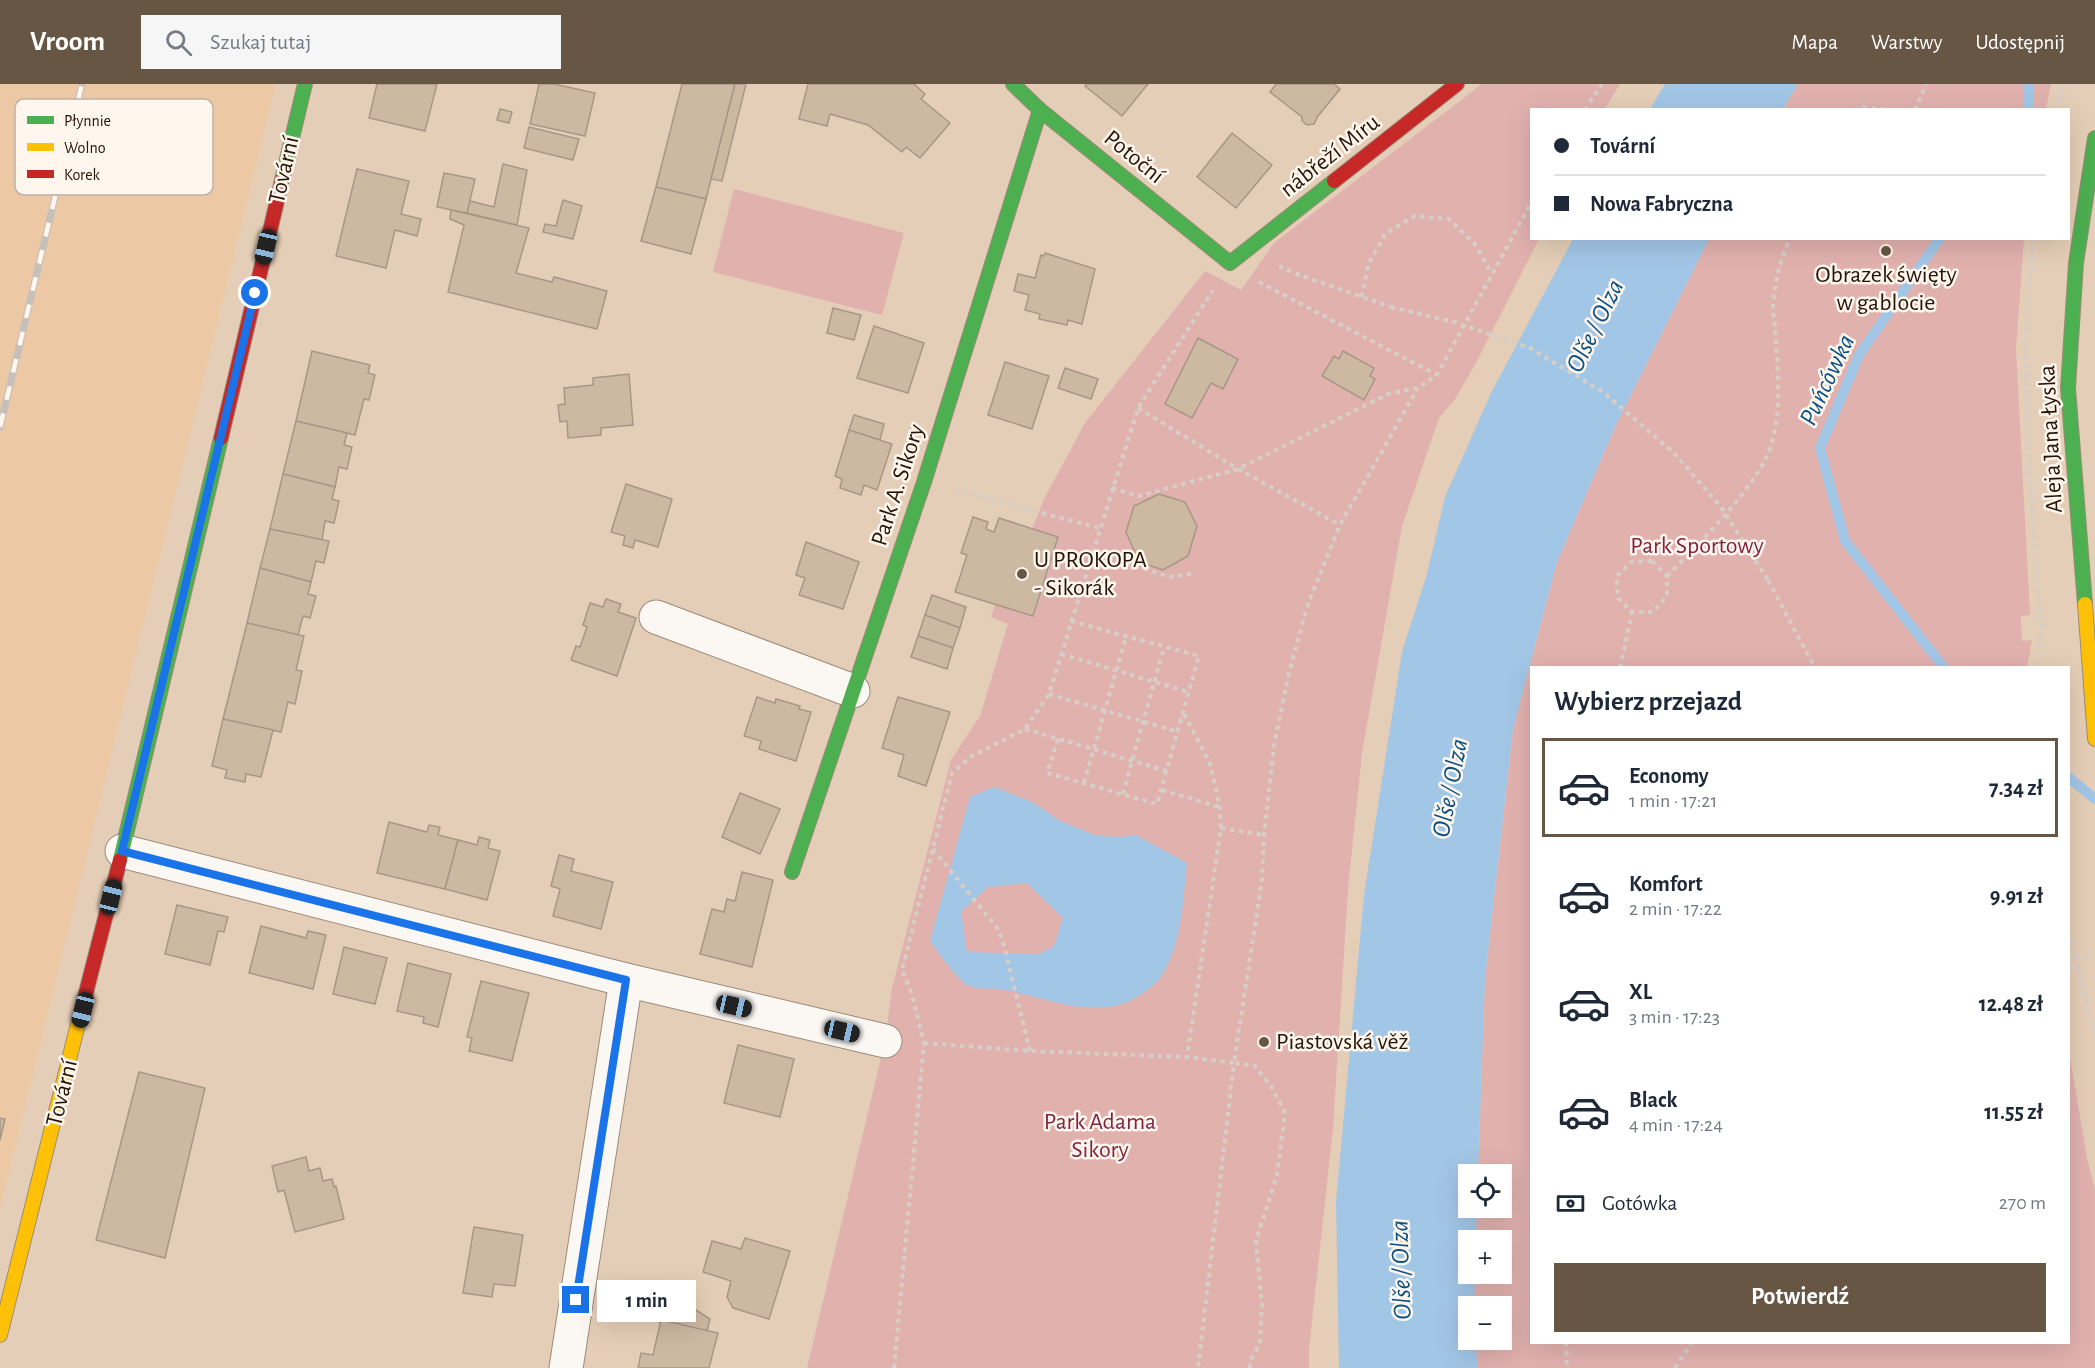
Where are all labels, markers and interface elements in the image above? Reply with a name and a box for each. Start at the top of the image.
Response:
search box [141,15,561,69]
icon: search [162,26,195,59]
text: Vroom [30,28,105,56]
text: Szukaj tutaj [210,31,311,53]
text: Mapa [1792,32,1838,53]
text: Warstwy [1871,32,1942,53]
text: Udostępnij [1975,32,2065,53]
legend [15,99,213,195]
street label: nábřeží Míru [1276,110,1384,202]
text: Płynnie [64,113,111,130]
street label: Potoční [1099,126,1169,188]
street label: Tovární [265,134,303,206]
text: Tovární [1590,135,1655,157]
text: Wolno [64,140,106,156]
text: Korek [64,167,101,183]
text: Nowa Fabryczna [1590,193,1733,215]
car [253,227,279,267]
marker: Obrazek święty w gablocie [1879,244,1893,258]
place label: Obrazek święty w gablocie [1815,263,1957,315]
water label: Olše / Olza [1561,275,1629,377]
route start [241,279,268,306]
water label: Puńcówka [1795,331,1859,429]
street label: Aleja Jana Łyska [2035,365,2067,513]
street label: Park A. Sikory [867,421,929,549]
park label: Park Sportowy [1630,534,1764,558]
place label: U PROKOPA - Sikorák [1034,548,1147,600]
marker: U PROKOPA - Sikorák [1015,567,1029,581]
text: Wybierz przejazd [1554,688,1742,715]
water label: Olše / Olza [1428,737,1472,839]
icon: car [1557,761,1611,815]
text: Economy [1629,765,1709,787]
text: 7.34 zł [1989,777,2043,799]
text: 1 min · 17:21 [1629,791,1717,811]
icon: car [1557,869,1611,923]
text: Komfort [1629,873,1703,895]
car [98,877,124,917]
text: 9.91 zł [1990,885,2043,907]
text: 2 min · 17:22 [1629,899,1722,919]
icon: car [1557,977,1611,1031]
text: XL [1629,981,1652,1003]
car [70,990,96,1030]
car [714,993,754,1019]
text: 12.48 zł [1979,993,2043,1015]
text: 3 min · 17:23 [1629,1007,1720,1027]
car [822,1018,862,1044]
place label: Piastovská věž [1276,1030,1408,1054]
marker: Piastovská věž [1257,1035,1271,1049]
street label: Tovární [42,1057,82,1129]
icon: car [1557,1085,1611,1139]
text: Black [1629,1089,1677,1111]
text: 11.55 zł [1984,1101,2043,1123]
park label: Park Adama Sikory [1044,1110,1156,1162]
text: 4 min · 17:24 [1629,1115,1723,1135]
map controls [1458,1164,1512,1350]
button: locate [1458,1164,1512,1218]
icon: cash [1554,1187,1587,1220]
text: Gotówka [1602,1192,1677,1214]
text: 270 m [1999,1193,2046,1213]
water label: Olše / Olza [1386,1220,1416,1320]
button: + [1458,1230,1512,1284]
button: Potwierdź [1554,1263,2046,1332]
callout: 1 min [597,1279,696,1321]
route end [562,1286,589,1313]
text: 1 min [625,1291,668,1311]
button: − [1458,1296,1512,1350]

